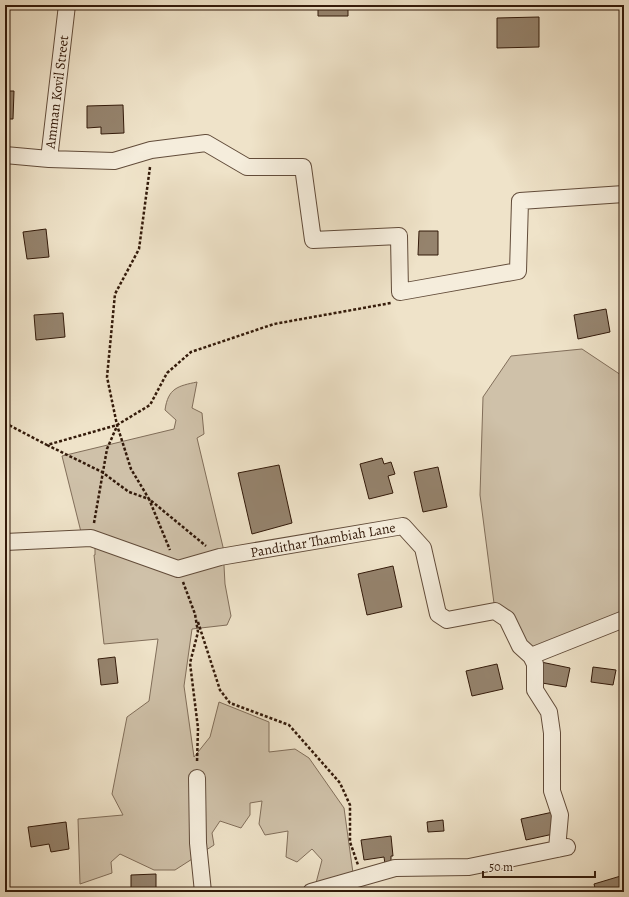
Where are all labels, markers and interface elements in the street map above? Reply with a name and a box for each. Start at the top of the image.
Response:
street label: Amman Kovil Street [40,34,73,151]
street label: Pandithar Thambiah Lane [249,518,397,562]
scale bar [483,853,595,879]
text: 50 m [489,859,513,875]

